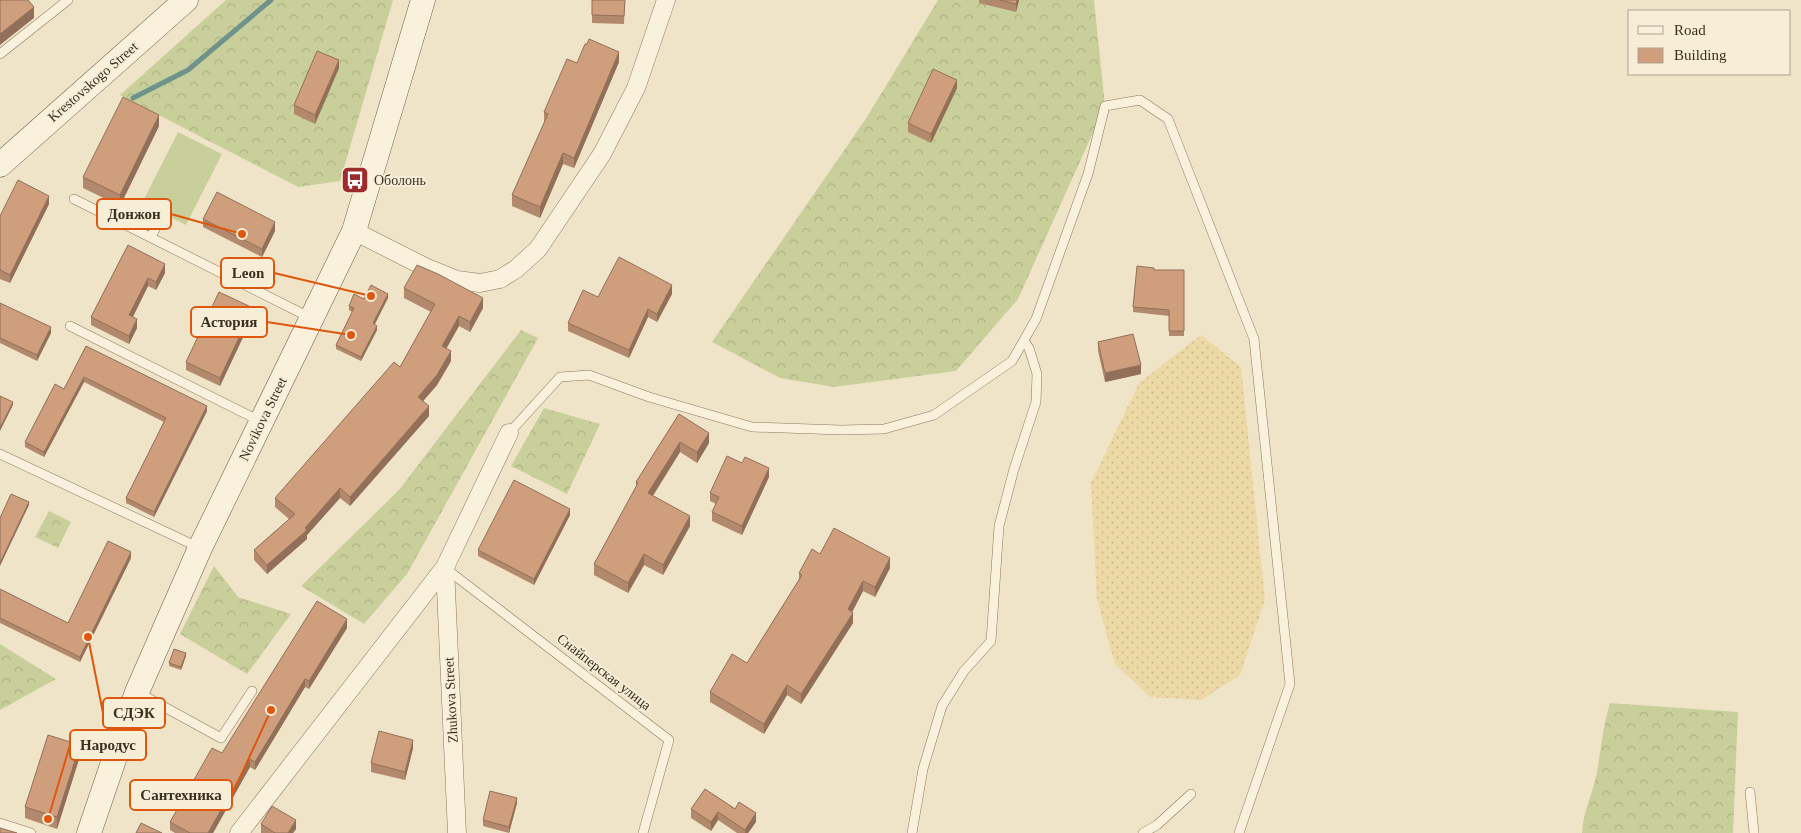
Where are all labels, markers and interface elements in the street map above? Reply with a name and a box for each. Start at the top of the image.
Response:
legend [1628,10,1791,75]
text: Road [1674,22,1706,38]
street label: Krestovskogo Street [45,39,141,125]
text: Building [1674,47,1727,63]
bus stop icon: Оболонь [340,165,370,195]
place label: Оболонь [374,173,426,188]
callout: Донжон [97,199,171,229]
text: Донжон [107,206,161,222]
callout: Leon [221,258,274,288]
text: Leon [232,265,265,281]
callout: Астория [191,307,267,337]
text: Астория [201,314,257,330]
street label: Novikova Street [236,375,290,463]
street label: Снайперская улица [554,631,654,714]
street label: Zhukova Street [441,657,461,743]
callout: СДЭК [103,698,165,728]
text: СДЭК [113,705,155,721]
callout: Народус [70,730,146,760]
text: Народус [80,737,136,753]
callout: Сантехника [130,780,232,810]
text: Сантехника [140,787,222,803]

